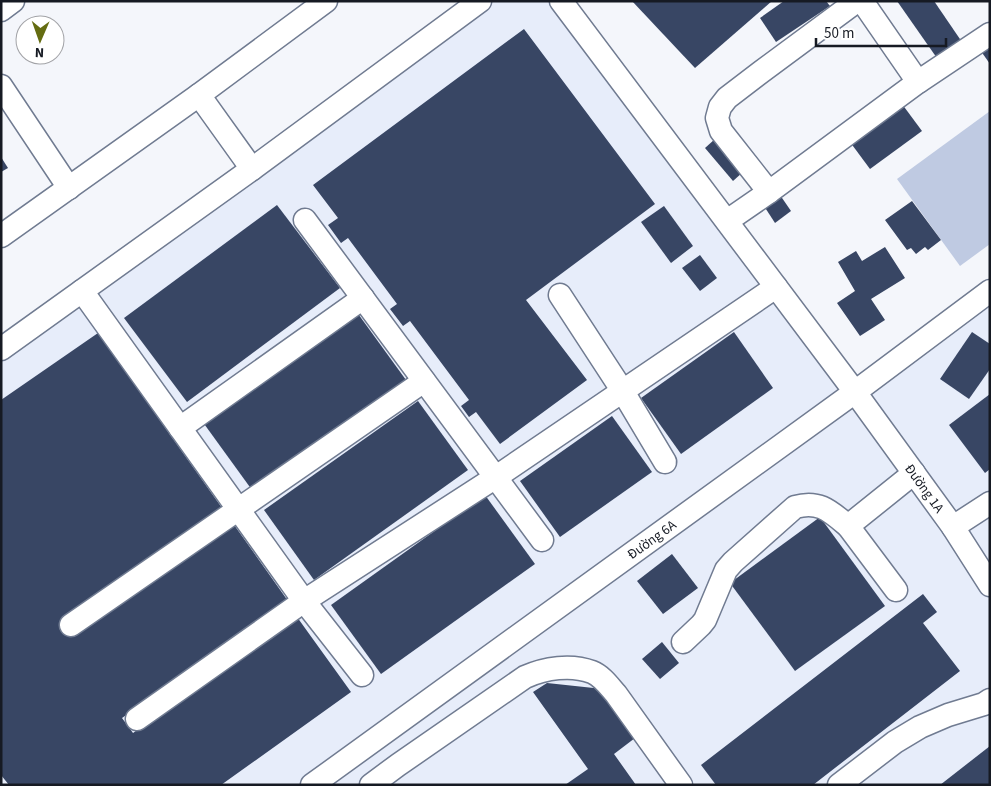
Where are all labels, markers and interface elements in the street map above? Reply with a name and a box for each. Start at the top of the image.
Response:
north arrow [15,15,65,65]
scale bar [816,15,946,47]
text: 50 m [824,23,854,44]
text: N [35,42,45,62]
street label: Đường 1A [899,460,949,518]
street label: Đường 6A [623,515,681,565]

